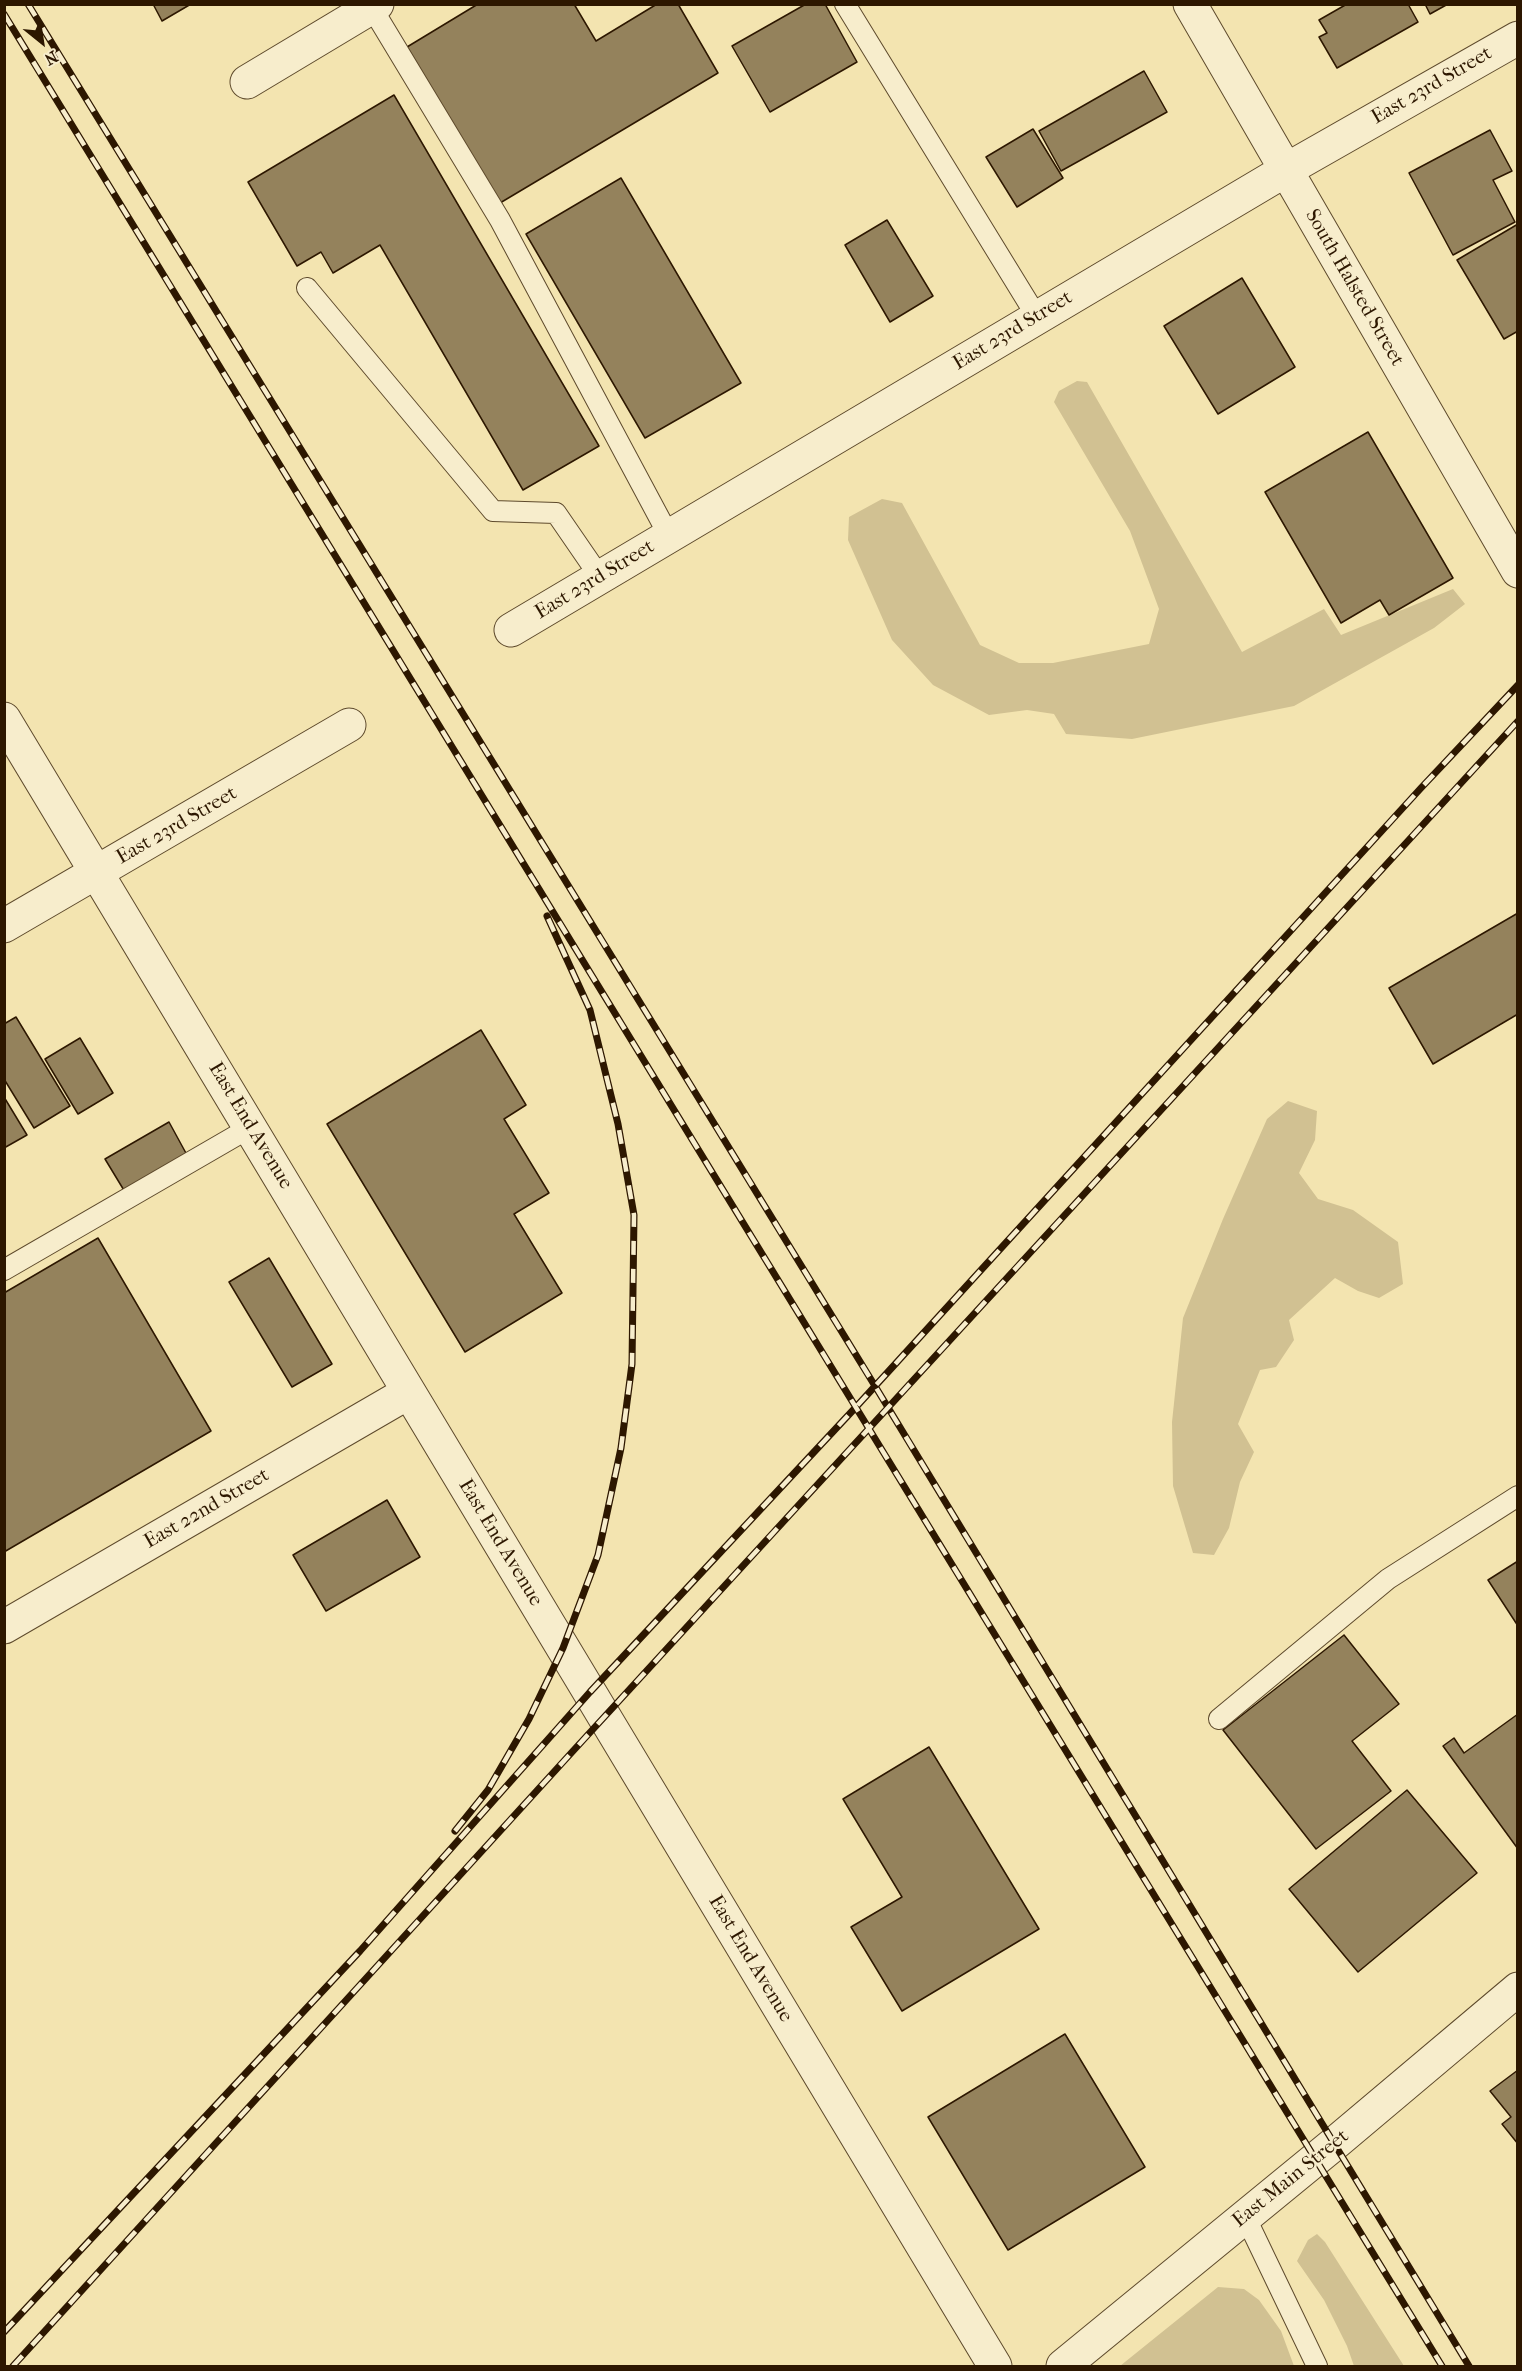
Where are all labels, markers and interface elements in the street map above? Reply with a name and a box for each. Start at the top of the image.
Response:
north arrow [12,12,72,72]
street label: East 23rd Street [1368,42,1496,130]
text: N [41,47,61,69]
street label: South Halsted Street [1299,205,1409,371]
street label: East 23rd Street [949,286,1077,376]
street label: East 23rd Street [531,535,659,625]
street label: East 23rd Street [113,782,241,870]
street label: East End Avenue [203,1058,297,1194]
street label: East 22nd Street [140,1464,274,1554]
street label: East End Avenue [453,1475,547,1611]
street label: East End Avenue [703,1891,797,2027]
street label: East Main Street [1228,2125,1354,2233]

